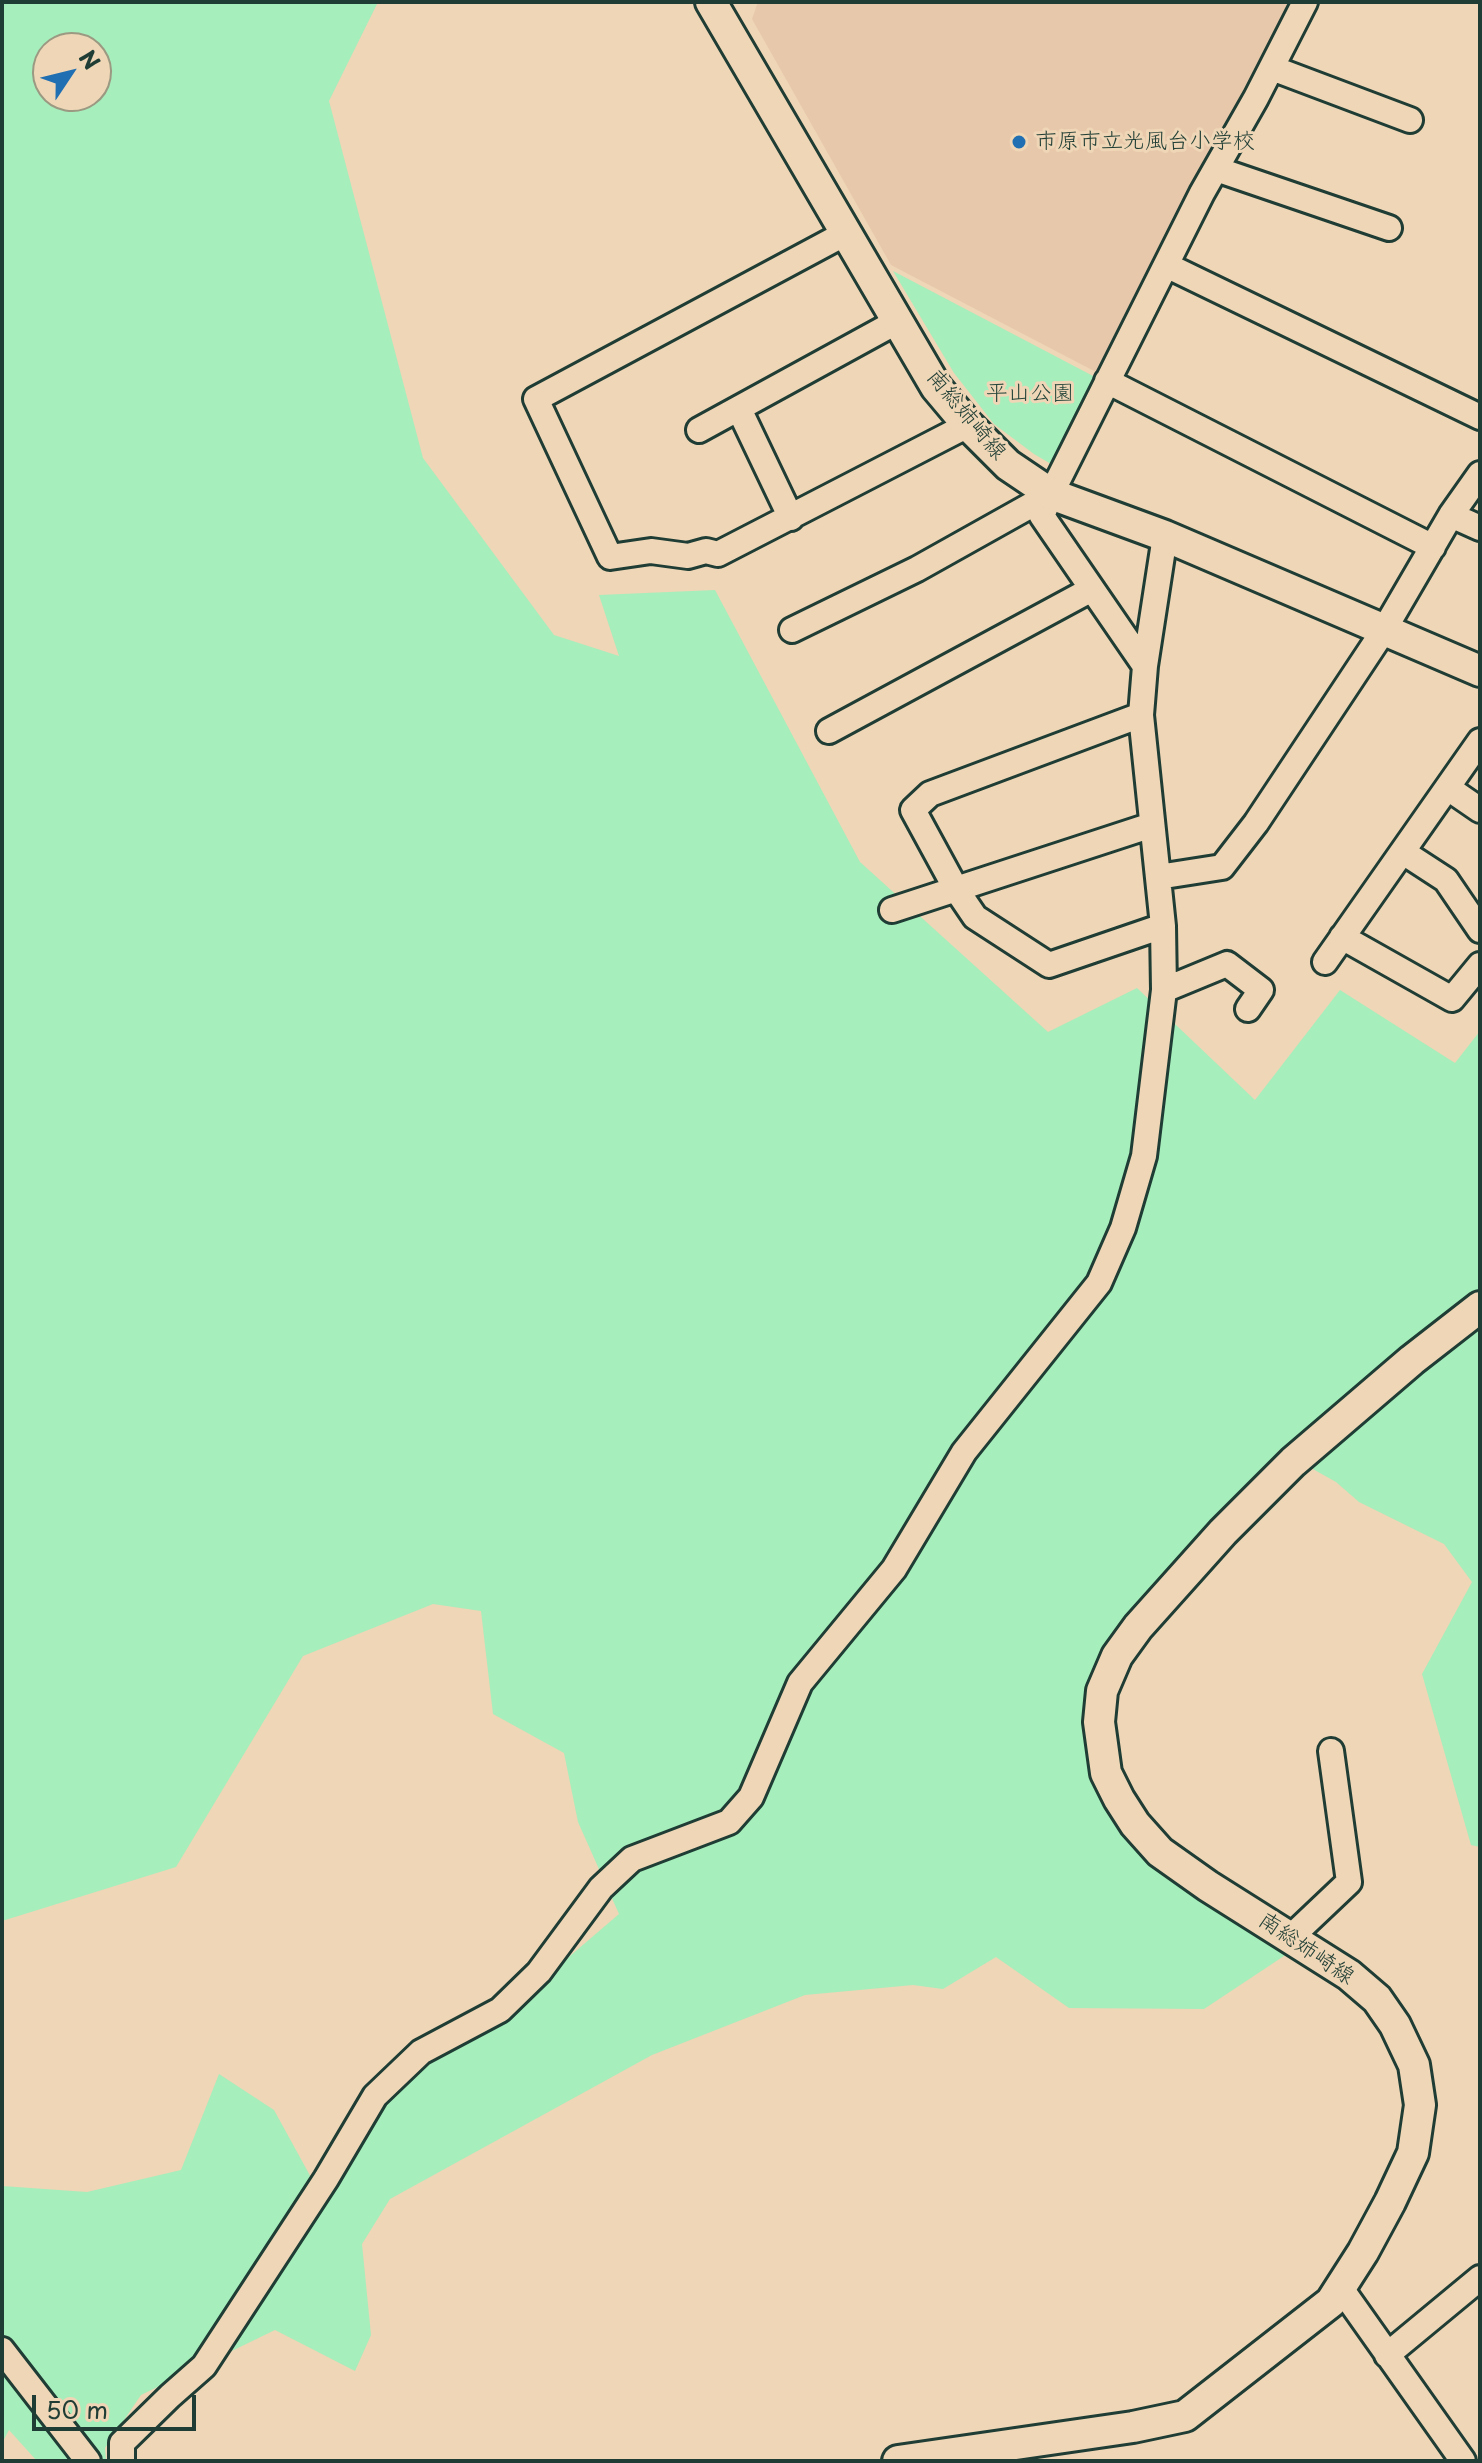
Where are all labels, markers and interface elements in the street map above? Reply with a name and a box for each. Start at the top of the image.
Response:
north arrow [32,32,112,112]
text: N [72,42,109,76]
place label: 市原市立光風台小学校 [1035,129,1255,155]
marker: 市原市立光風台小学校 [1010,133,1028,151]
street label: 南総姉崎線 [921,364,1011,466]
park label: 平山公園 [986,381,1074,407]
street label: 南総姉崎線 [1253,1907,1359,1991]
scale bar [36,2379,200,2429]
text: 50 m [46,2391,108,2427]

